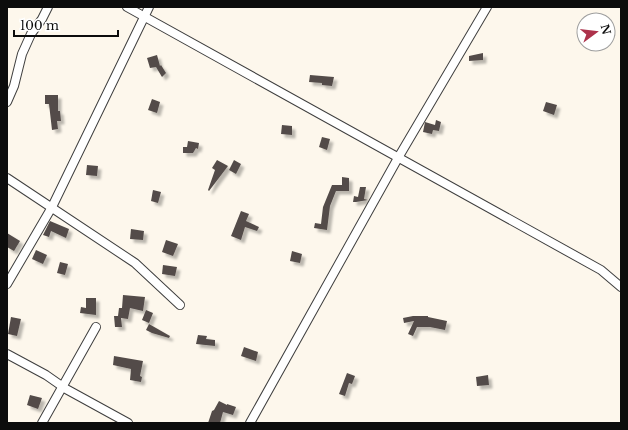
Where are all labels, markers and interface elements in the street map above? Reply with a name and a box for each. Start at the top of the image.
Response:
scale bar [14,12,118,38]
north arrow [576,12,616,52]
text: 100 m [20,18,59,33]
text: N [598,23,614,37]

